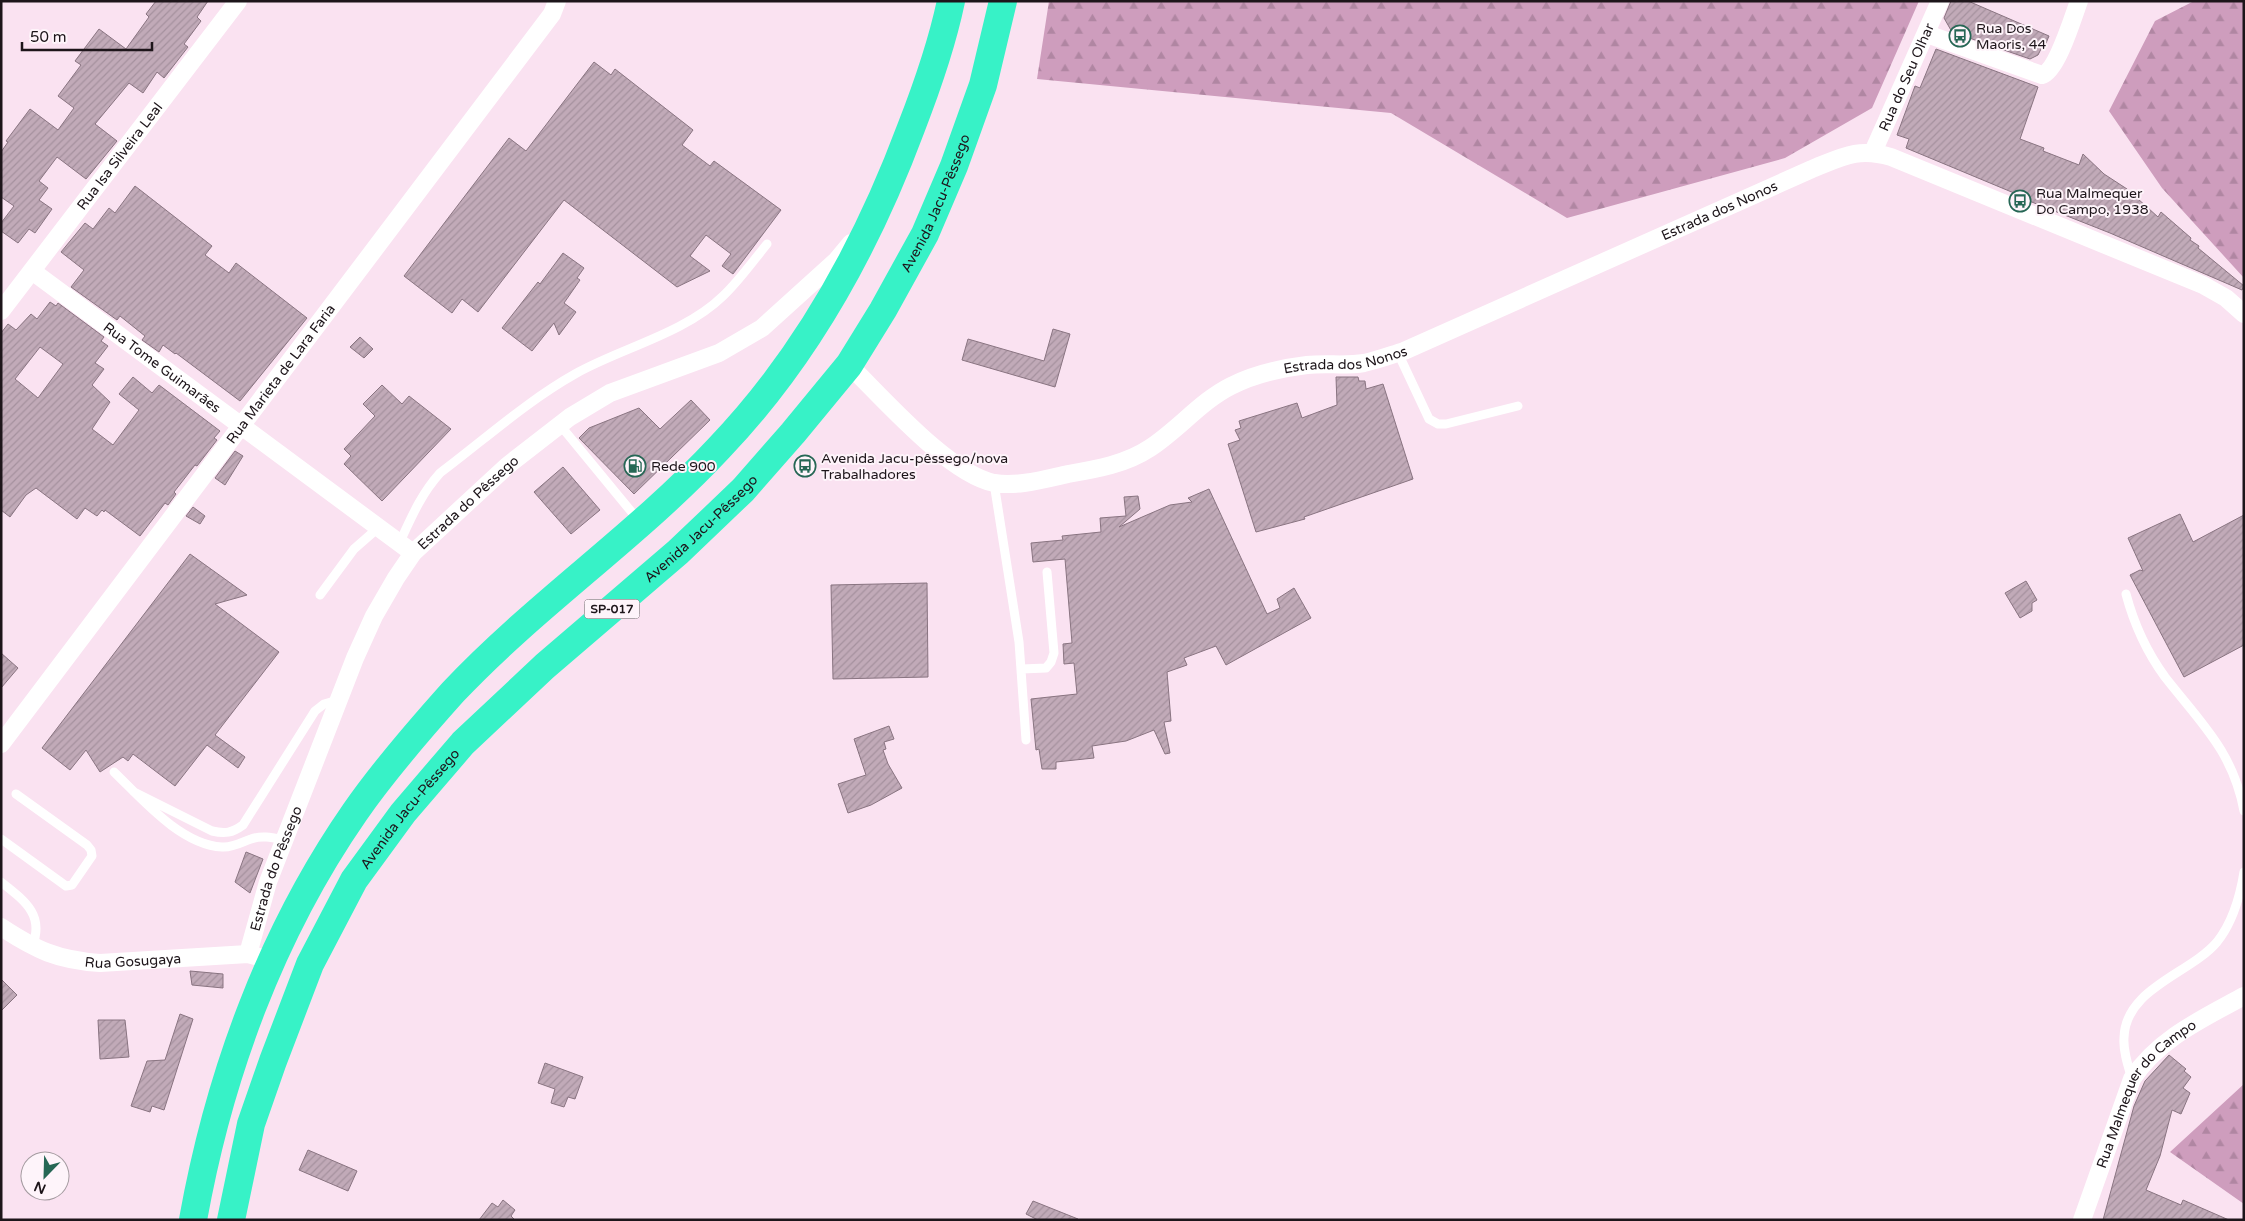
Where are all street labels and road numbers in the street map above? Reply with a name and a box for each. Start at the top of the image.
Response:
street label: Rua do Seu Olhar [1875,20,1938,134]
street label: Rua Isa Silveira Leal [73,99,166,213]
street label: Avenida Jacu-Pêssego [898,132,974,275]
street label: Estrada dos Nonos [1659,177,1780,244]
street label: Rua Marieta de Lara Faria [223,301,339,447]
street label: Rua Tome Guimarães [100,319,224,417]
street label: Estrada dos Nonos [1282,342,1410,377]
street label: Estrada do Pêssego [414,452,522,553]
street label: Avenida Jacu-Pêssego [641,471,761,586]
road number: SP-017 [584,600,640,618]
street label: Avenida Jacu-Pêssego [357,745,463,873]
street label: Estrada do Pêssego [247,804,306,933]
street label: Rua Gosugaya [84,950,182,972]
street label: Rua Malmequer do Campo [2093,1016,2199,1171]

